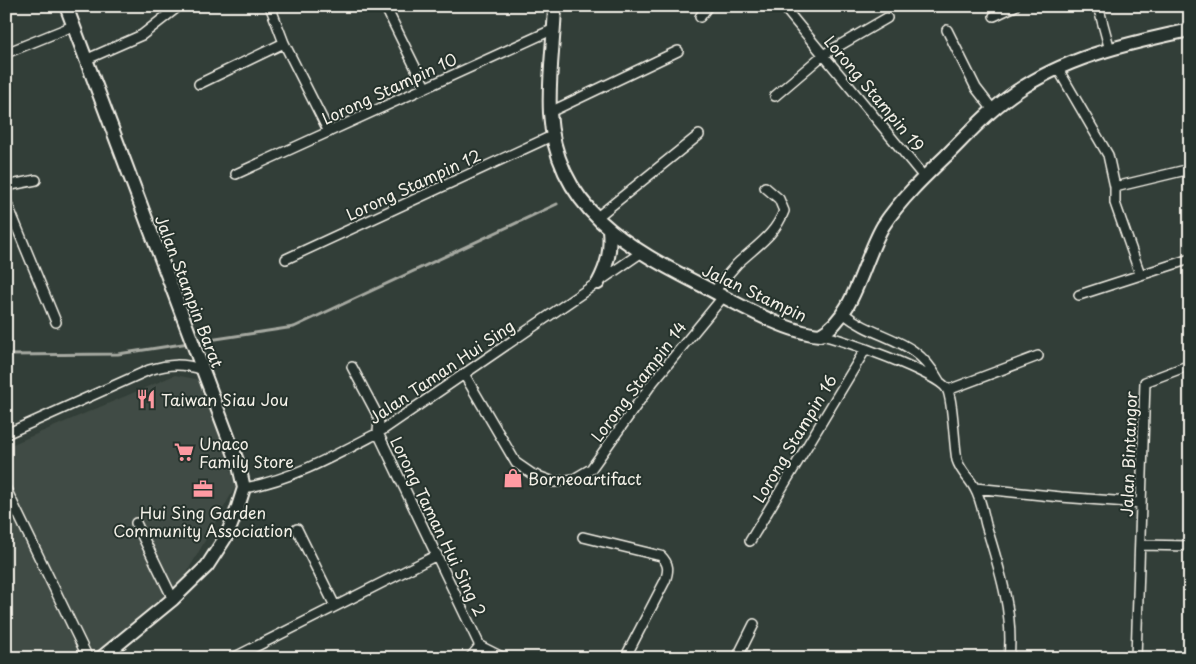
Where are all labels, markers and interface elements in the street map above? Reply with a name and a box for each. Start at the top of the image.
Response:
street label: Lorong Stampin 19 [819,30,931,156]
street label: Lorong Stampin 10 [317,46,461,130]
street label: Lorong Stampin 12 [342,142,484,226]
street label: Jalan Stampin Barat [150,211,230,371]
street label: Jalan Stampin [699,257,811,327]
street label: Jalan Taman Hui Sing [363,313,519,429]
street label: Lorong Stampin 14 [585,316,691,446]
street label: Lorong Stampin 16 [746,369,842,507]
place label: Taiwan Siau Jou [161,387,289,411]
restaurant icon: Taiwan Siau Jou [135,388,157,410]
street label: Jalan Bintangor [1114,390,1142,517]
place label: Unaco Family Store [199,431,294,473]
street label: Lorong Taman Hui Sing 2 [385,432,493,620]
supermarket icon: Unaco Family Store [173,441,195,463]
place label: Borneoartifact [528,466,642,490]
shop icon: Borneoartifact [502,467,524,489]
office icon: Hui Sing Garden Community Association [192,478,214,500]
place label: Hui Sing Garden Community Association [113,500,293,542]

